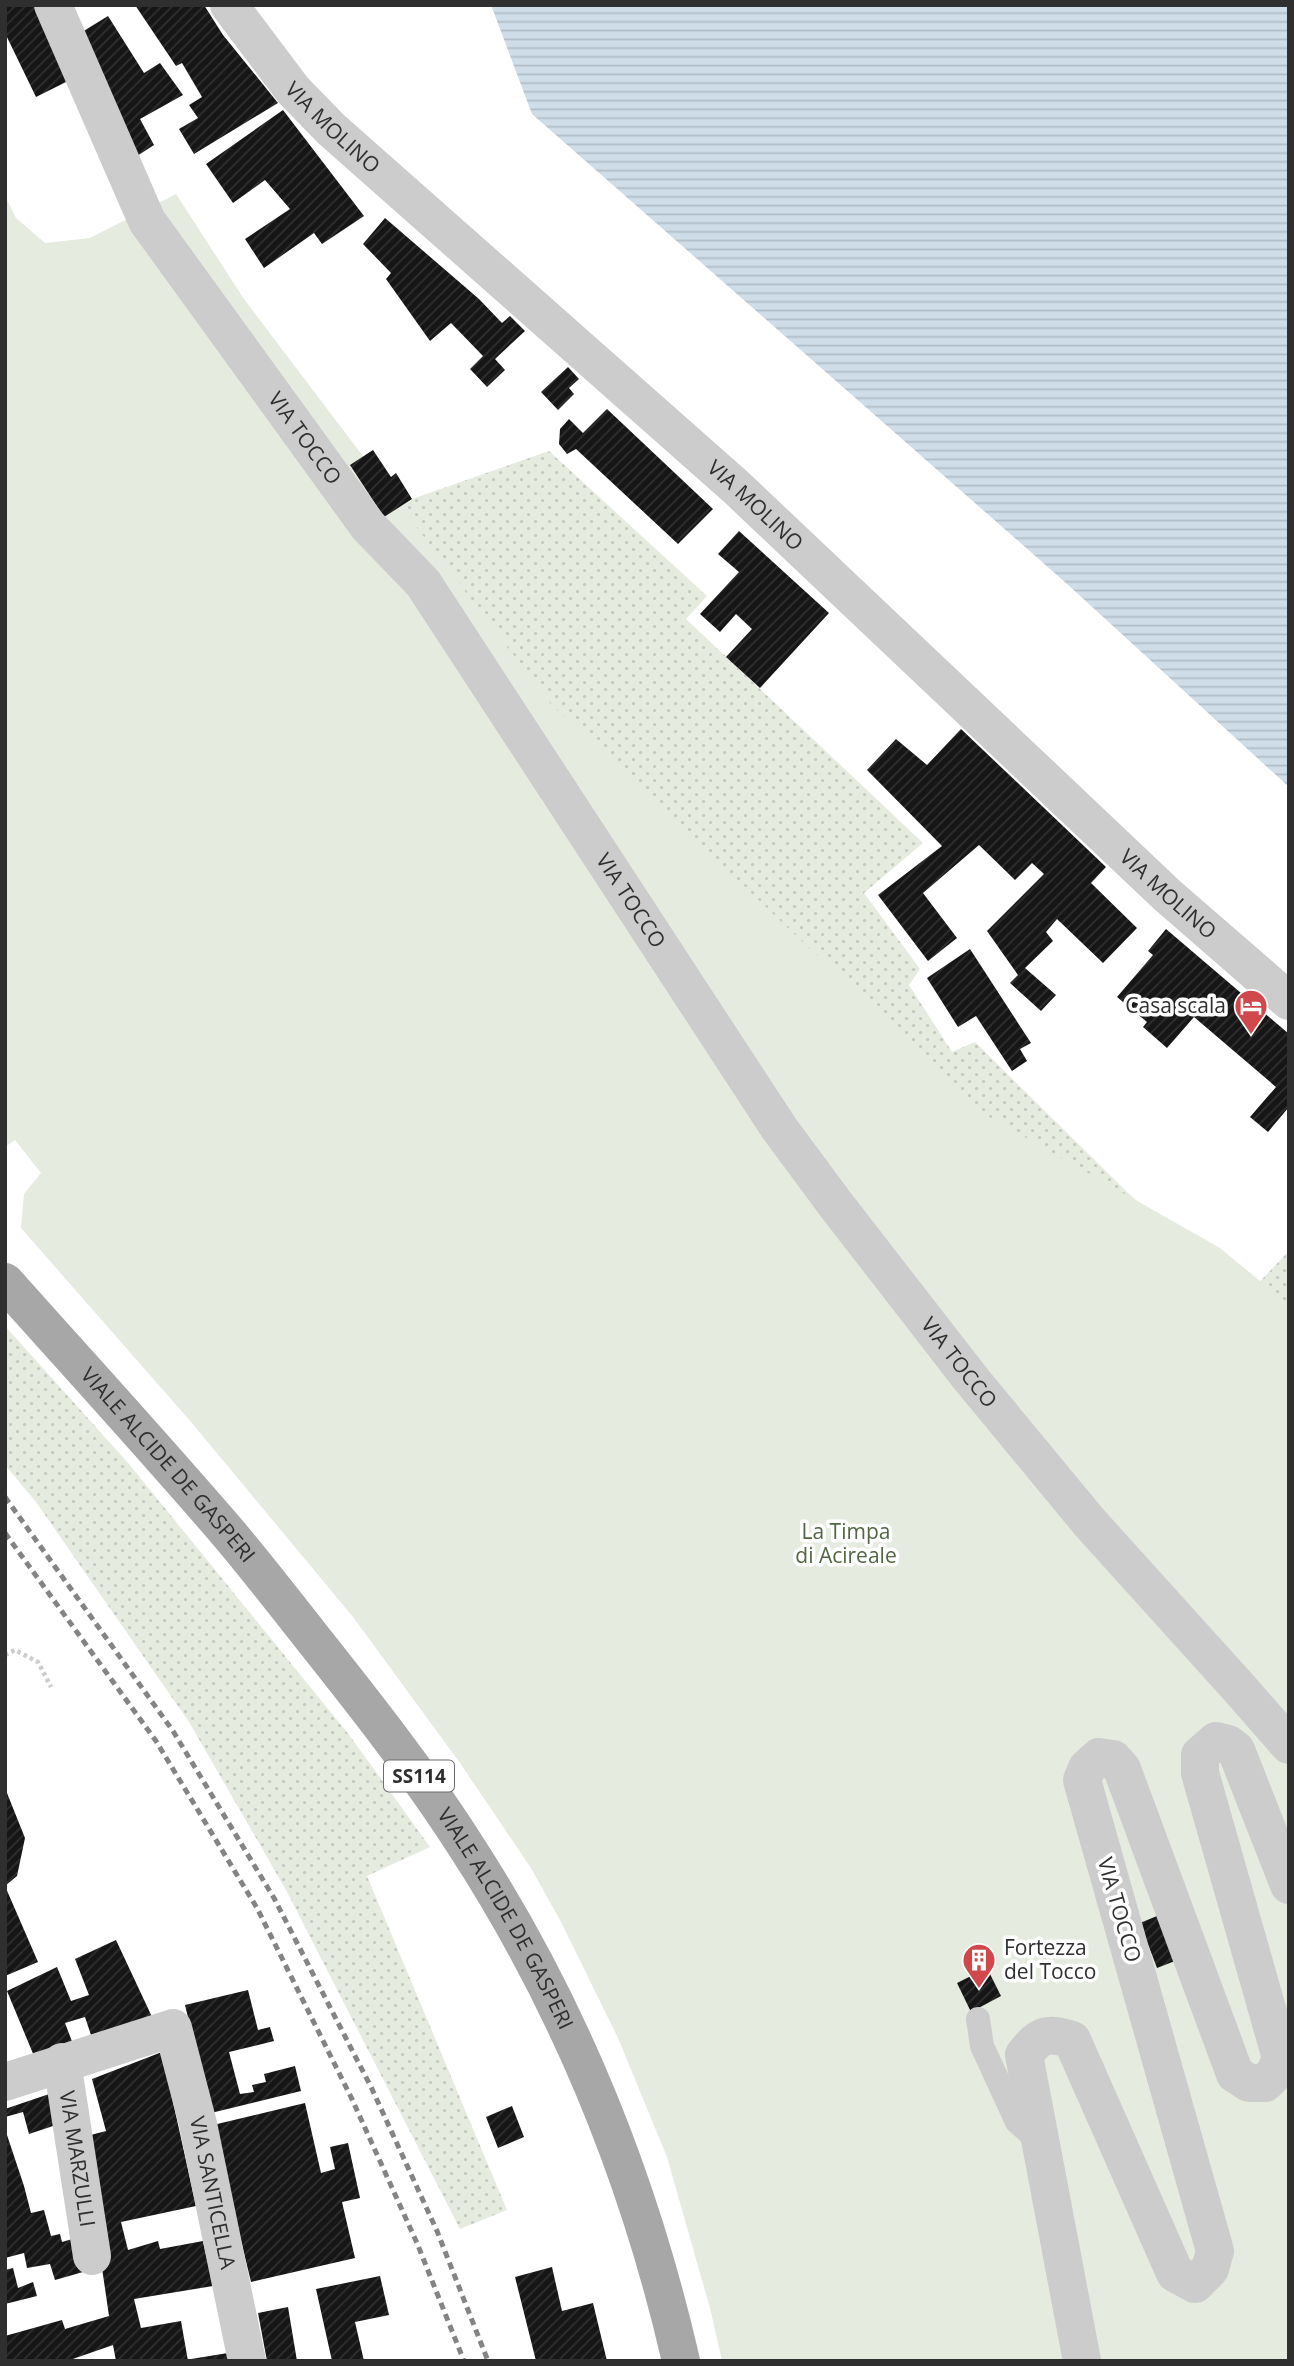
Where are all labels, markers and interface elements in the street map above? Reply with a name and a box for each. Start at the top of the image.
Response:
street label: VIA MOLINO [279,75,387,179]
street label: VIA TOCCO [262,386,348,490]
street label: VIA MOLINO [702,453,810,556]
street label: VIA MOLINO [1114,842,1223,945]
street label: VIA TOCCO [590,847,673,953]
hotel icon: Casa scala [1232,987,1270,1036]
place label: Casa scala [1125,991,1226,1019]
street label: VIA TOCCO [915,1311,1004,1413]
street label: VIALE ALCIDE DE GASPERI [75,1361,262,1568]
park label: La Timpa di Acireale [795,1517,897,1569]
road number: SS114 [384,1760,454,1792]
street label: VIALE ALCIDE DE GASPERI [432,1802,580,2034]
street label: VIA TOCCO [1092,1854,1148,1965]
place label: Fortezza del Tocco [1004,1933,1096,1985]
building icon: Fortezza del Tocco [960,1941,998,1990]
street label: VIA MARZULLI [54,2089,102,2229]
street label: VIA SANTICELLA [184,2113,243,2272]

